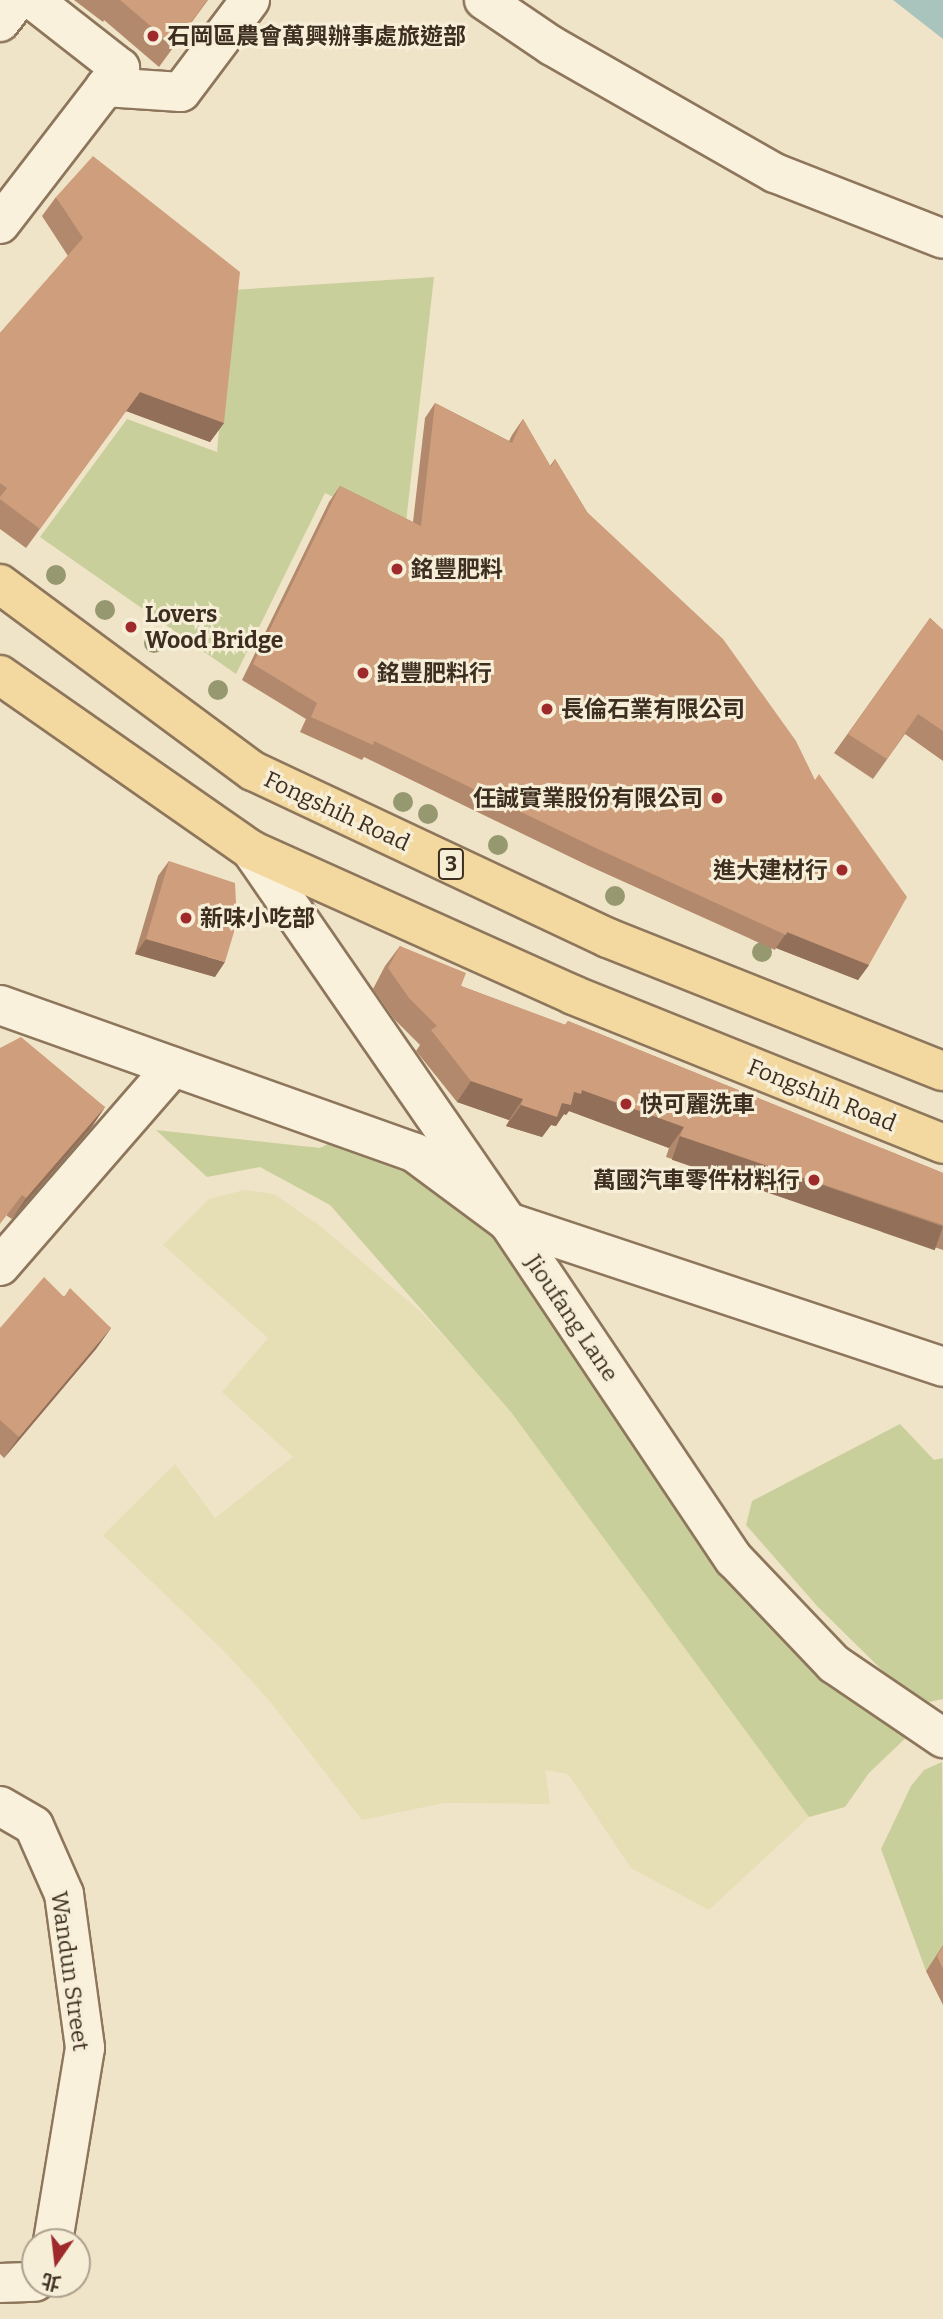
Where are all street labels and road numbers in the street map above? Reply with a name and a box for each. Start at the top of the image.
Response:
street label: Fongshih Road [260,765,414,857]
road number: 3 [437,846,465,882]
street label: Fongshih Road [744,1053,900,1137]
street label: Jioufang Lane [520,1250,624,1386]
street label: Wandun Street [45,1889,95,2053]

